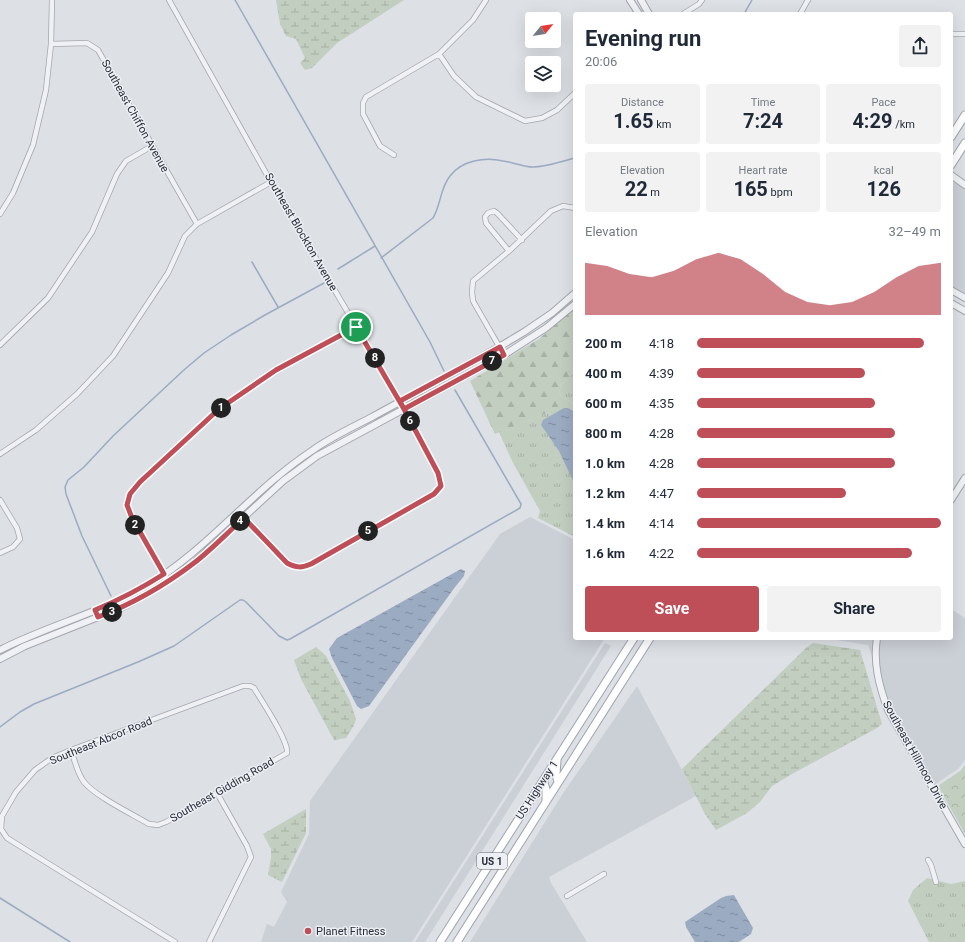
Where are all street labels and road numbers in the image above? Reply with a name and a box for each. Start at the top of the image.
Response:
street label: Southeast Chiffon Avenue [99,57,172,175]
street label: Southeast Blockton Avenue [262,171,340,293]
street label: Southeast Hillmoor Drive [880,699,950,811]
street label: Southeast Abcor Road [48,714,154,768]
street label: Southeast Gidding Road [168,755,276,825]
street label: US Highway 1 [513,758,561,822]
road number: US 1 [477,853,507,869]

